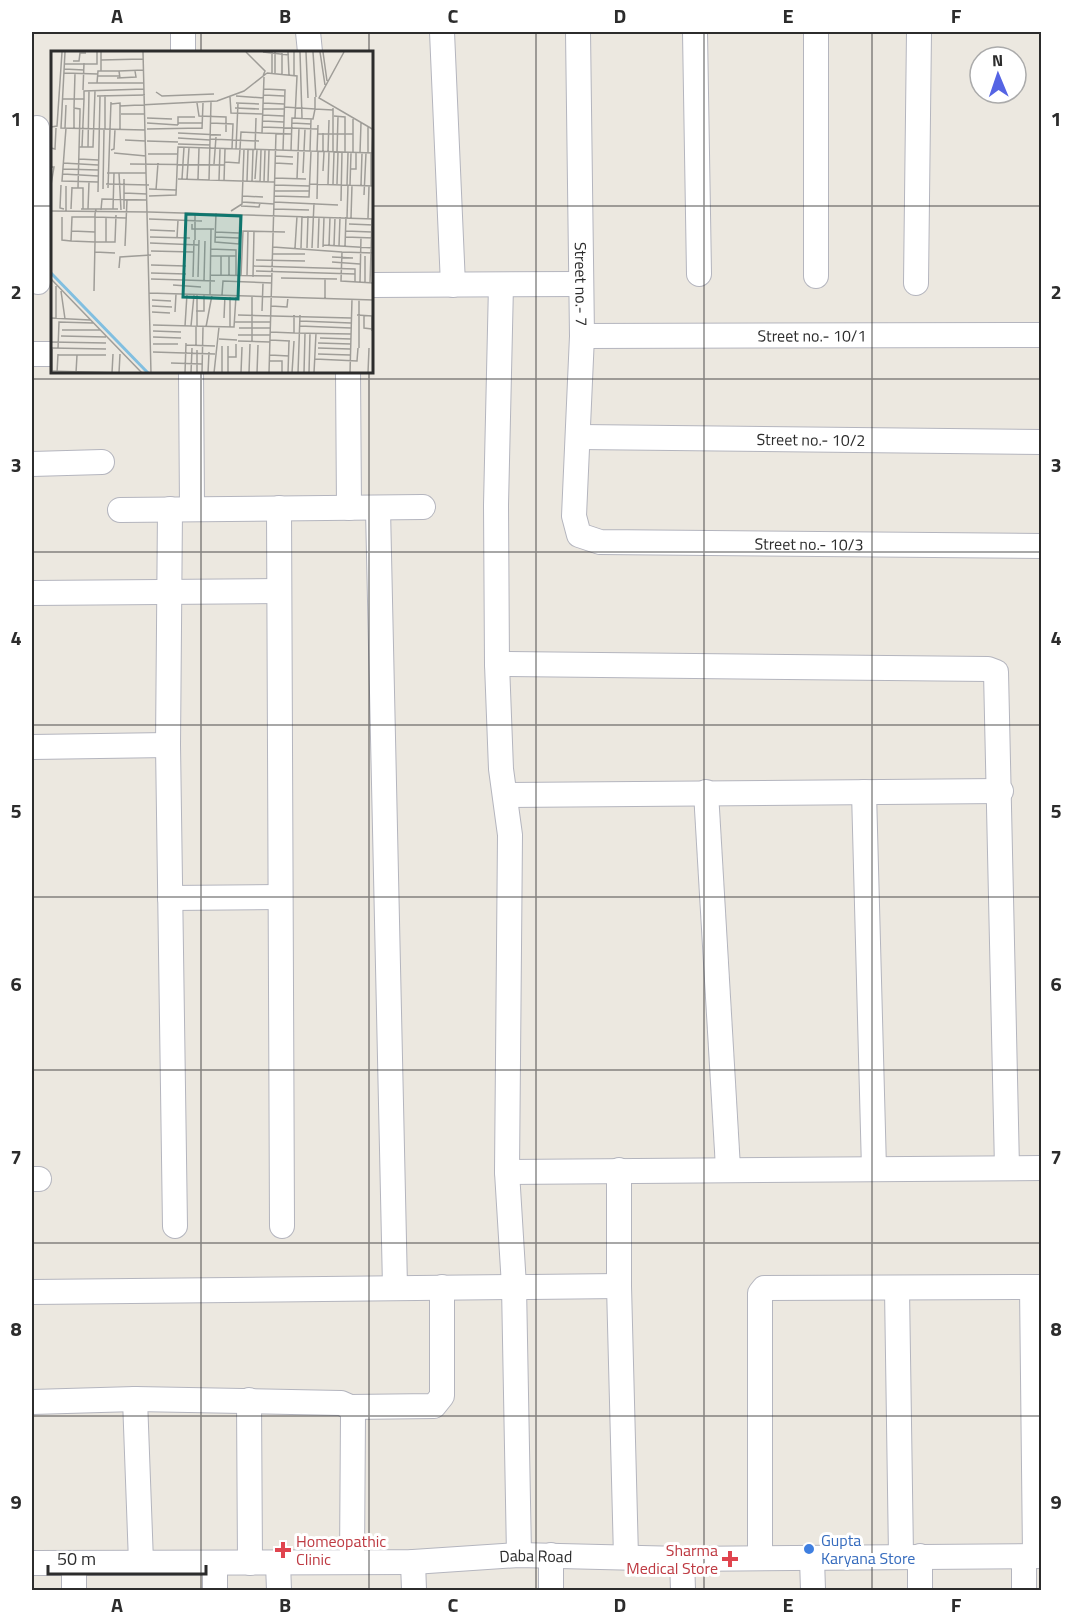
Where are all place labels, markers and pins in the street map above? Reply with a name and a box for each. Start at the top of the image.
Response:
place label: Gupta Karyana Store [821,1528,915,1570]
place label: Homeopathic Clinic [296,1529,386,1571]
place label: Sharma Medical Store [626,1538,718,1580]
marker: Homeopathic Clinic [274,1541,292,1559]
marker: Gupta Karyana Store [802,1542,816,1556]
marker: Sharma Medical Store [723,1552,737,1566]

